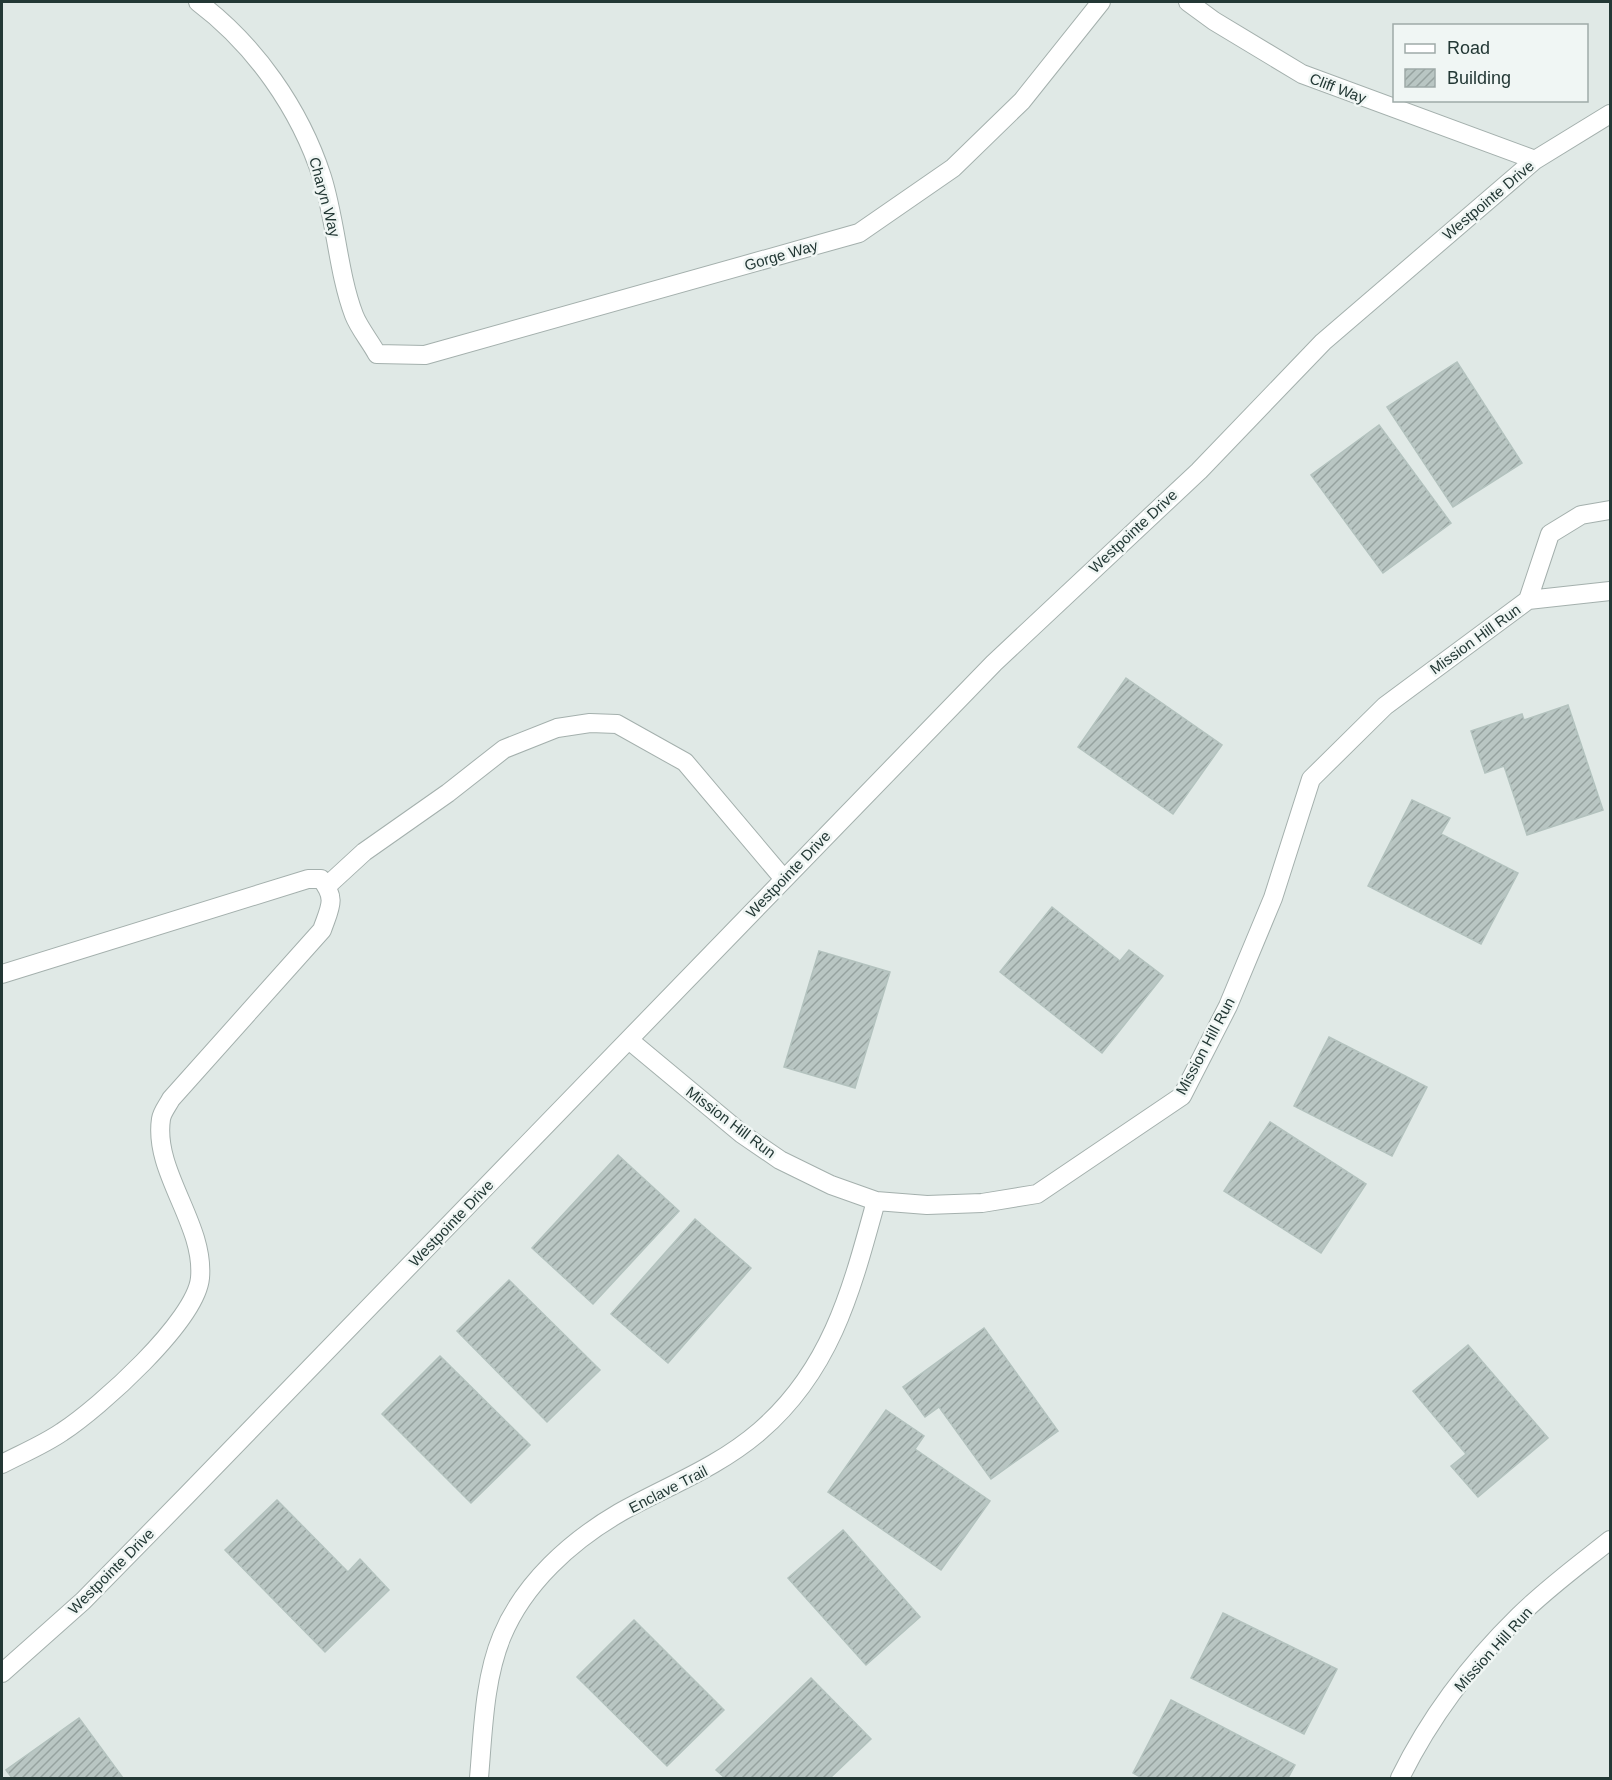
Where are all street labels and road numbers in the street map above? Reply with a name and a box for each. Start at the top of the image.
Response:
street label: Cliff Way [1307,69,1369,107]
street label: Charyn Way [306,155,344,239]
street label: Westpointe Drive [1439,157,1537,243]
street label: Gorge Way [742,236,820,274]
street label: Westpointe Drive [1086,486,1180,576]
street label: Mission Hill Run [1427,601,1523,677]
street label: Westpointe Drive [742,827,834,921]
street label: Mission Hill Run [1172,995,1238,1097]
street label: Mission Hill Run [683,1083,779,1161]
street label: Westpointe Drive [405,1176,497,1270]
street label: Enclave Trail [626,1462,710,1516]
street label: Westpointe Drive [65,1525,157,1617]
street label: Mission Hill Run [1451,1603,1535,1695]

